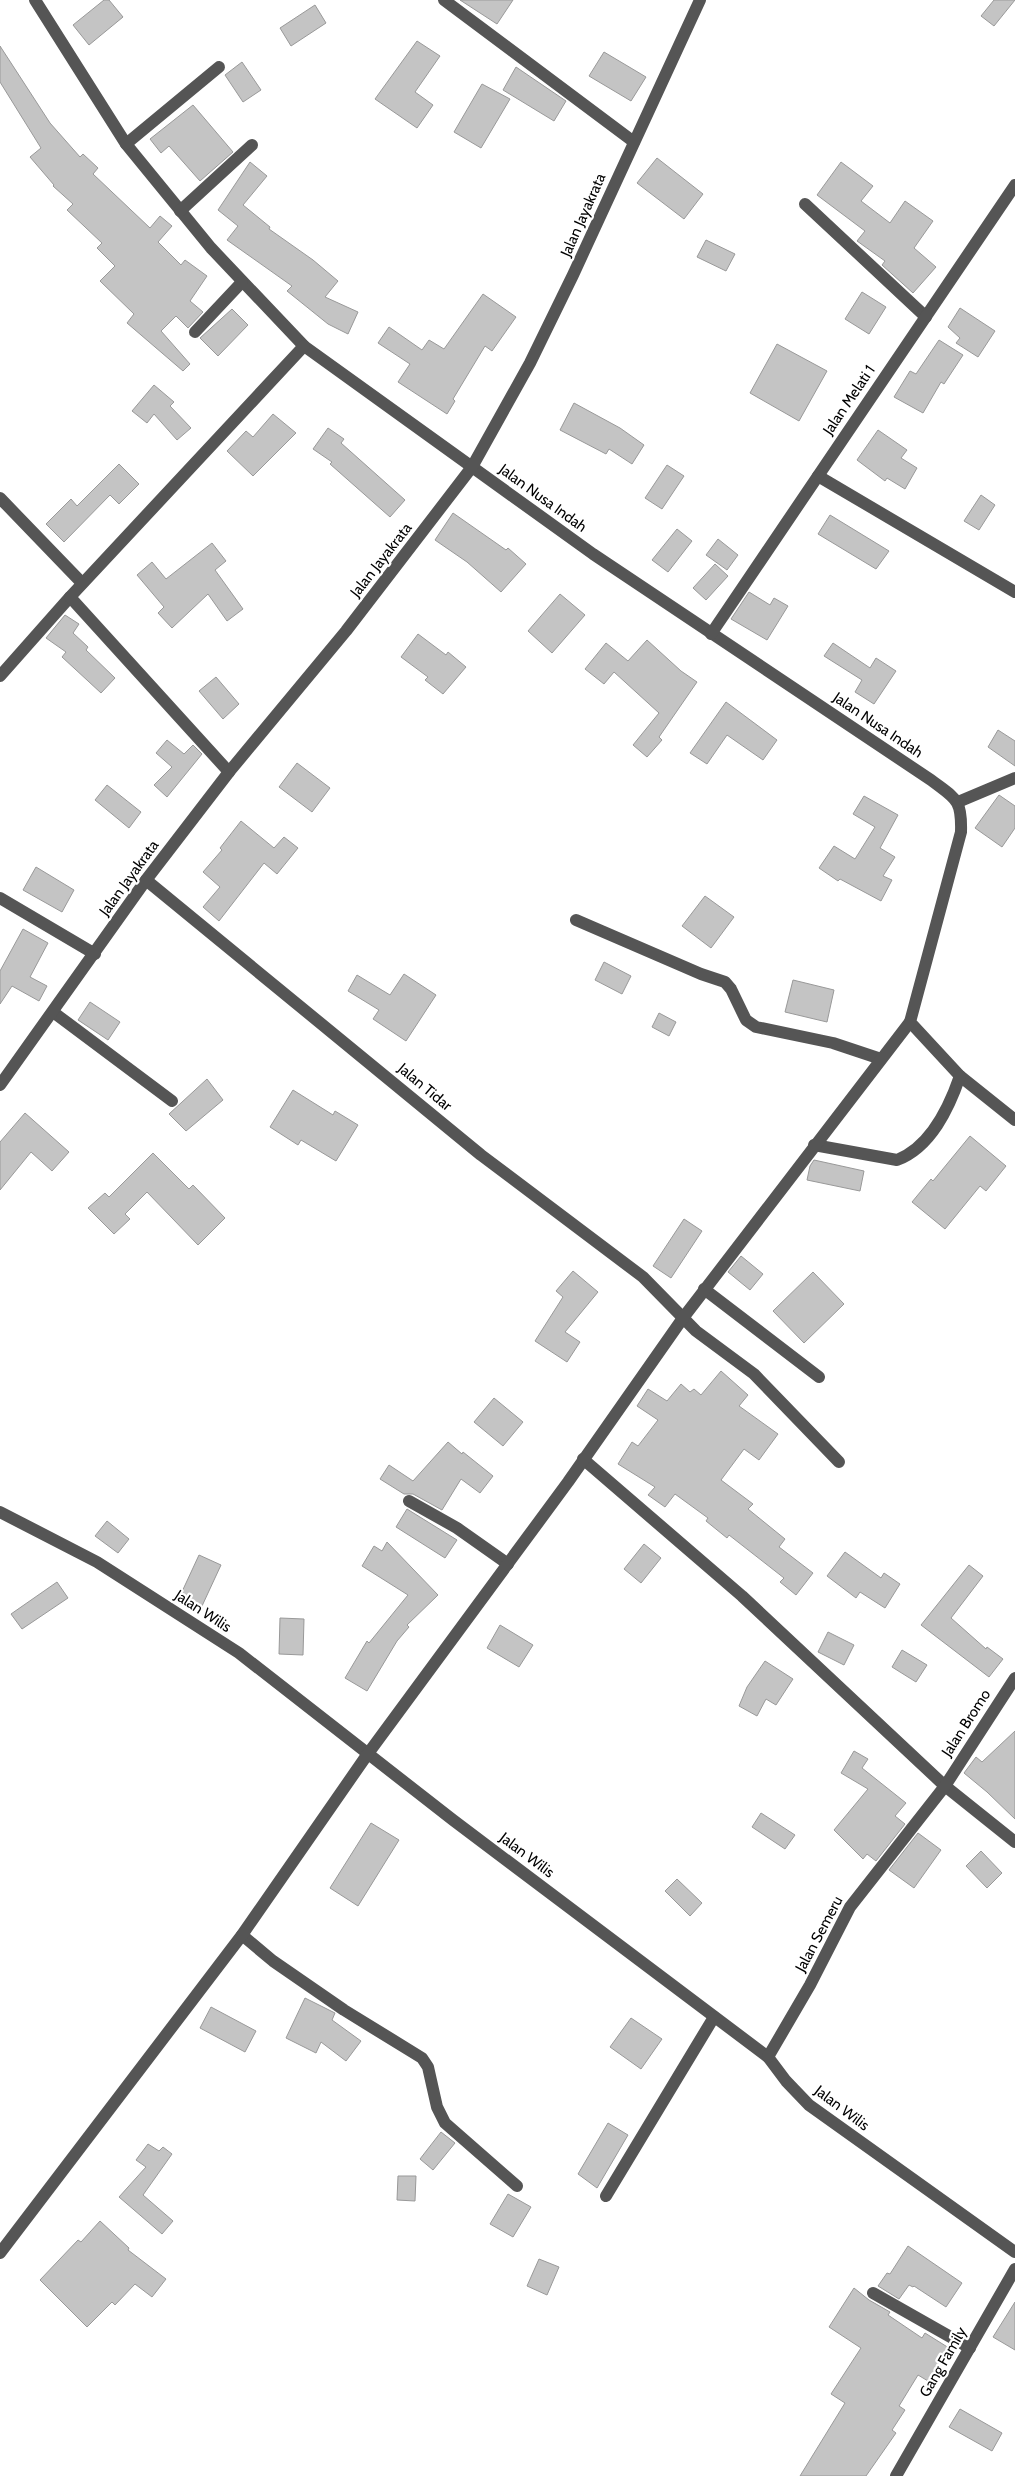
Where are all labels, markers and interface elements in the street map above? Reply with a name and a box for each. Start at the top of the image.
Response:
street label: Jalan Jayakrata [556,170,610,260]
street label: Jalan Melati 1 [819,362,879,439]
street label: Jalan Nusa Indah [495,460,590,536]
street label: Jalan Jayakrata [346,519,416,602]
street label: Jalan Nusa Indah [829,688,926,762]
street label: Jalan Jayakrata [95,836,163,920]
street label: Jalan Tidar [394,1059,456,1115]
street label: Jalan Wilis [171,1586,235,1636]
street label: Jalan Bromo [937,1686,994,1761]
street label: Jalan Wilis [495,1828,558,1881]
street label: Jalan Semeru [791,1893,846,1976]
street label: Jalan Wilis [810,2081,873,2134]
street label: Gang Family [916,2323,971,2400]

